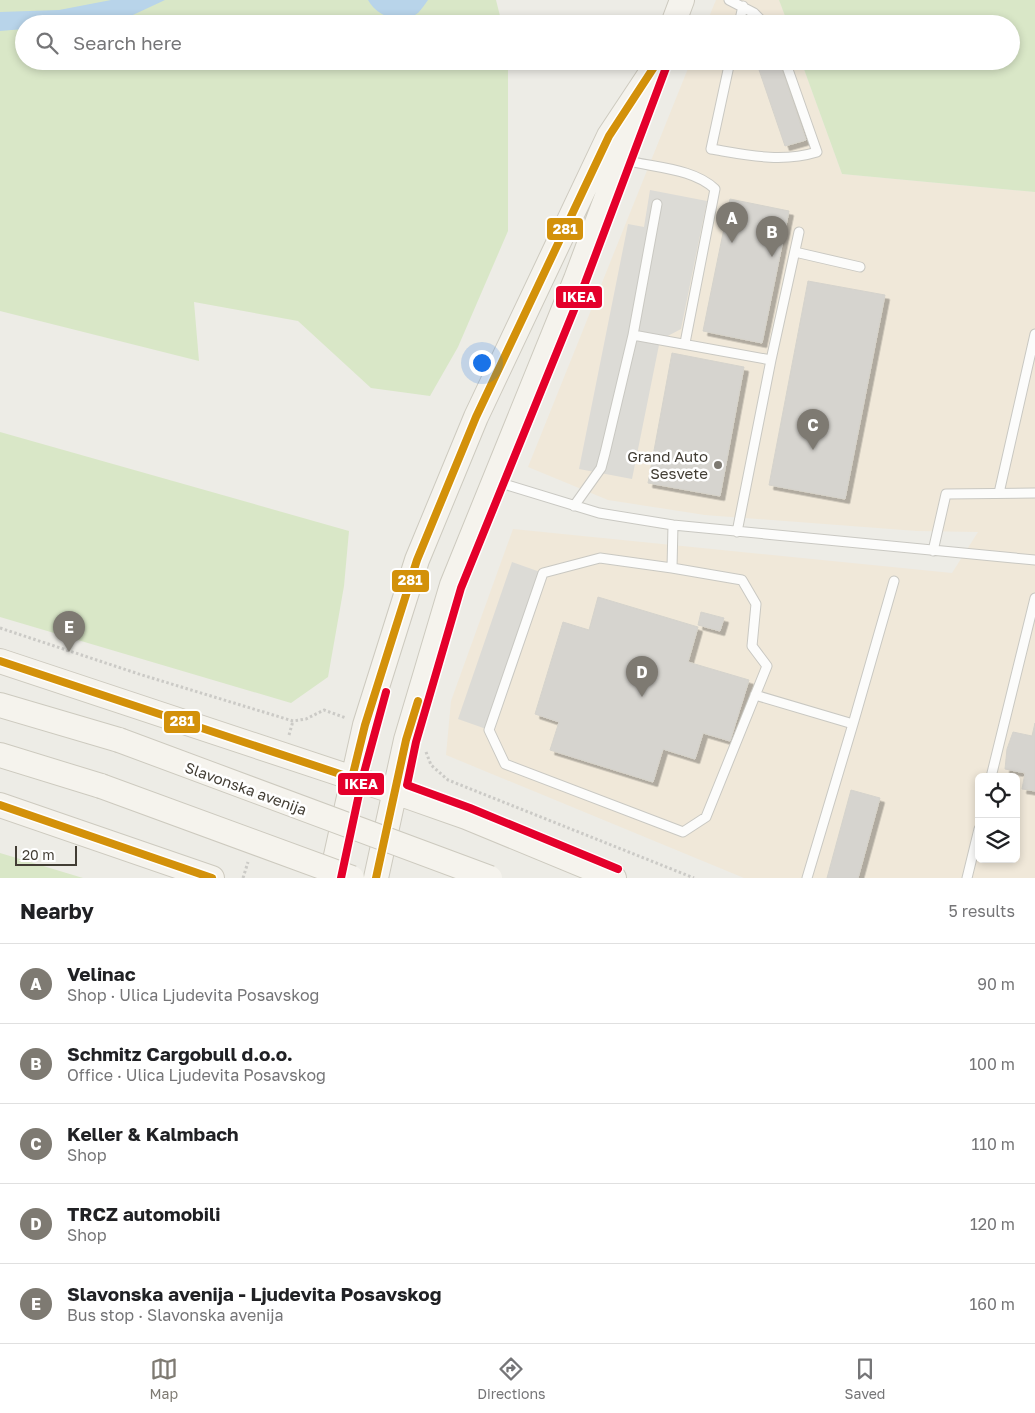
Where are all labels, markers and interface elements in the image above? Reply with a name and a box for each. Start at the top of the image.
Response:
search box [15,15,1020,70]
icon: search [33,29,61,57]
text: Search here [73,31,182,54]
pin: A [716,202,748,243]
pin: B [756,216,788,257]
line badge: 281 [546,217,584,241]
text: 281 [553,220,577,237]
line badge: IKEA [555,285,603,309]
text: IKEA [562,288,596,305]
your location [469,350,495,376]
pin: C [797,409,829,450]
place label: Grand Auto Sesvete [627,447,708,482]
marker: Grand Auto Sesvete [712,459,724,471]
line badge: 281 [391,569,430,593]
text: 281 [398,571,422,588]
pin: E [53,611,85,652]
pin: D [626,656,658,697]
line badge: 281 [163,710,201,734]
text: 281 [170,712,194,729]
street label: Slavonska avenija [183,758,309,818]
line badge: IKEA [337,772,385,796]
map controls [975,773,1020,863]
button: locate [975,773,1020,818]
text: IKEA [344,775,378,792]
button: layers [975,818,1020,863]
scale bar [15,843,78,866]
text: 20 m [22,846,55,863]
text: Nearby [20,898,94,924]
text: 5 results [949,901,1015,921]
text: Velinac [67,962,136,985]
text: A [30,974,42,994]
text: 90 m [977,974,1015,994]
text: Shop · Ulica Ljudevita Posavskog [67,985,319,1005]
text: Schmitz Cargobull d.o.o. [67,1042,293,1065]
text: B [30,1054,42,1074]
text: 100 m [969,1054,1015,1074]
text: Office · Ulica Ljudevita Posavskog [67,1065,326,1085]
text: Keller & Kalmbach [67,1122,239,1145]
text: C [30,1134,42,1154]
text: 110 m [971,1134,1015,1154]
text: Shop [67,1145,107,1165]
text: TRCZ automobili [67,1202,221,1225]
text: D [30,1214,42,1234]
text: 120 m [970,1214,1015,1234]
text: Shop [67,1225,107,1245]
text: Slavonska avenija - Ljudevita Posavskog [67,1282,441,1305]
text: E [31,1294,41,1314]
text: 160 m [969,1294,1015,1314]
text: Bus stop · Slavonska avenija [67,1305,284,1325]
tab: Map [150,1355,178,1402]
tab: Directions [477,1355,546,1402]
tab: Saved [845,1355,885,1402]

